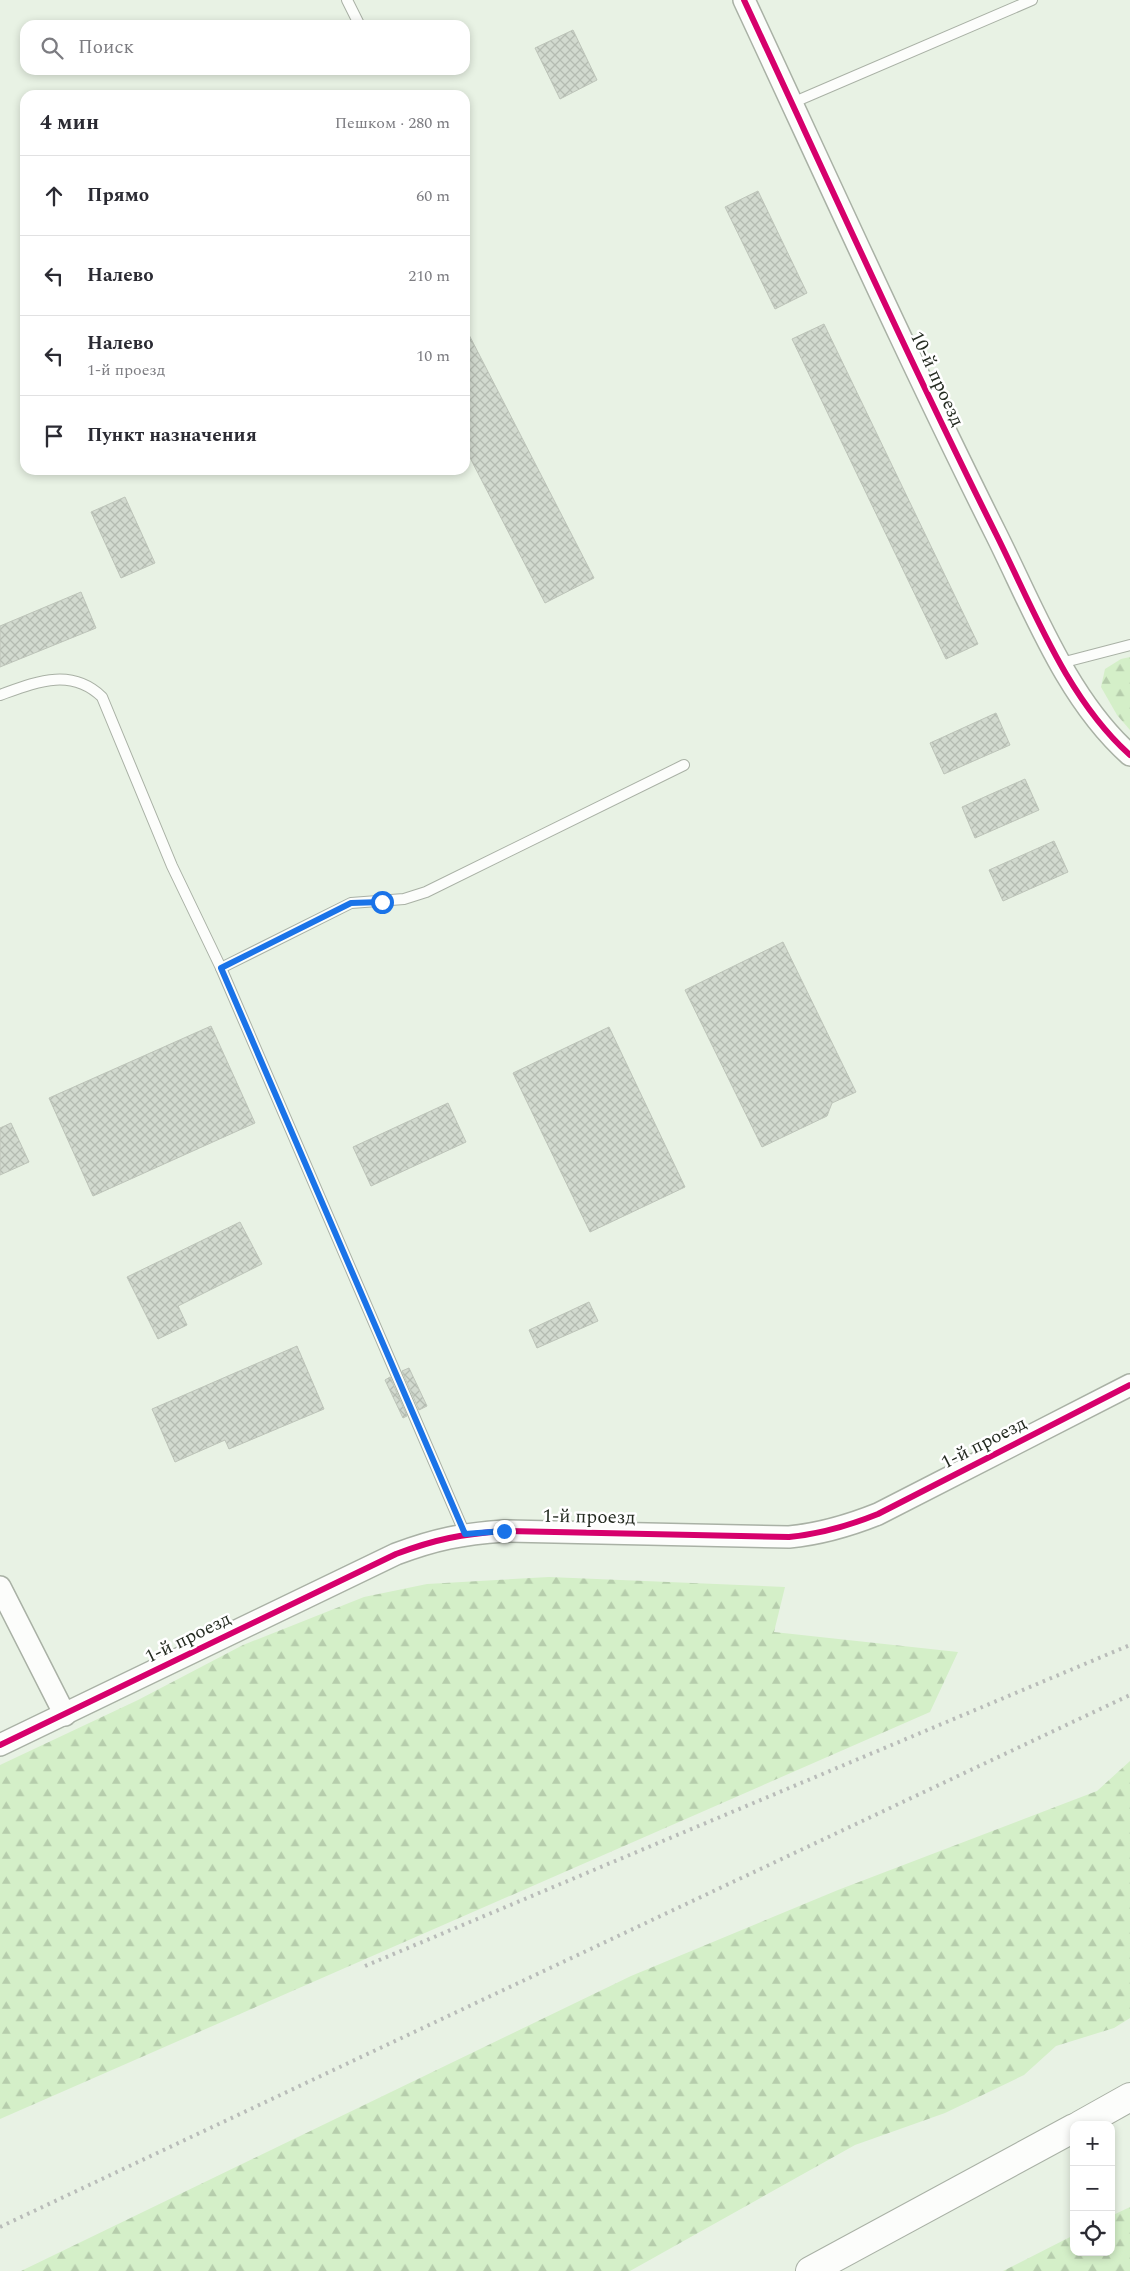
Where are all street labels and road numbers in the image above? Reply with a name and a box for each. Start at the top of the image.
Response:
street label: 10-й проезд [902,326,972,432]
street label: 1-й проезд [936,1409,1032,1477]
street label: 1-й проезд [542,1502,636,1532]
street label: 1-й проезд [140,1605,236,1671]

